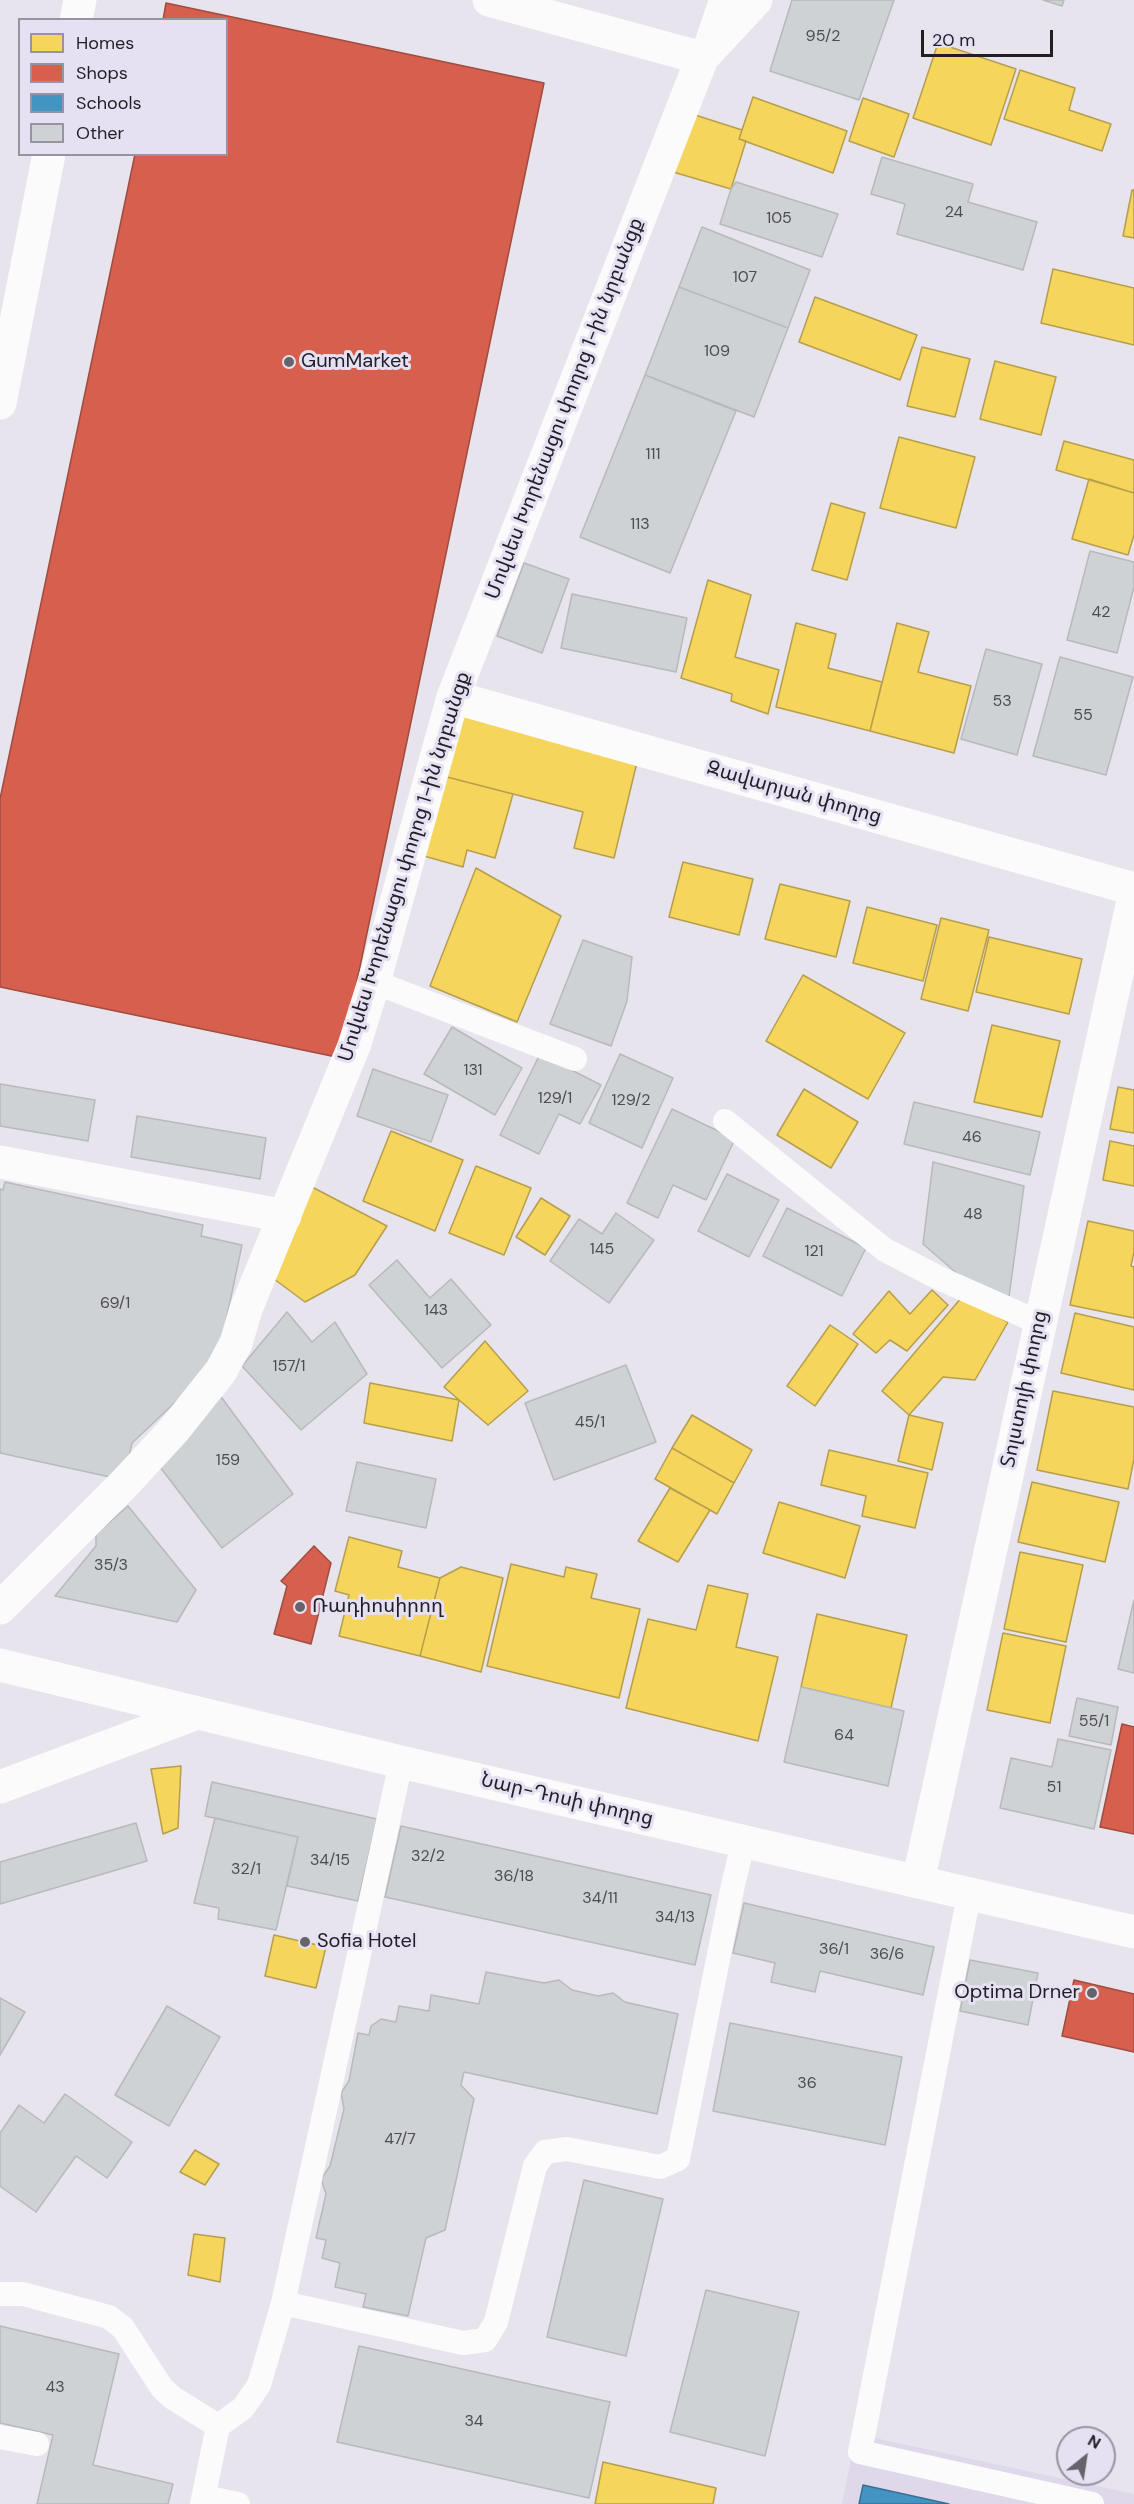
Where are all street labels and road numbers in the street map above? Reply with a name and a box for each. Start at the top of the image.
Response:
street label: Մովսես Խորենացու փողոց 1-ին նրբանցք [481,215,649,603]
street label: Մովսես Խորենացու փողոց 1-ին նրբանցք [334,669,476,1065]
street label: Զավարյան փողոց [704,757,884,829]
street label: Տոլստոյի փողոց [997,1308,1053,1470]
street label: Նար-Դոսի փողոց [479,1769,655,1831]

